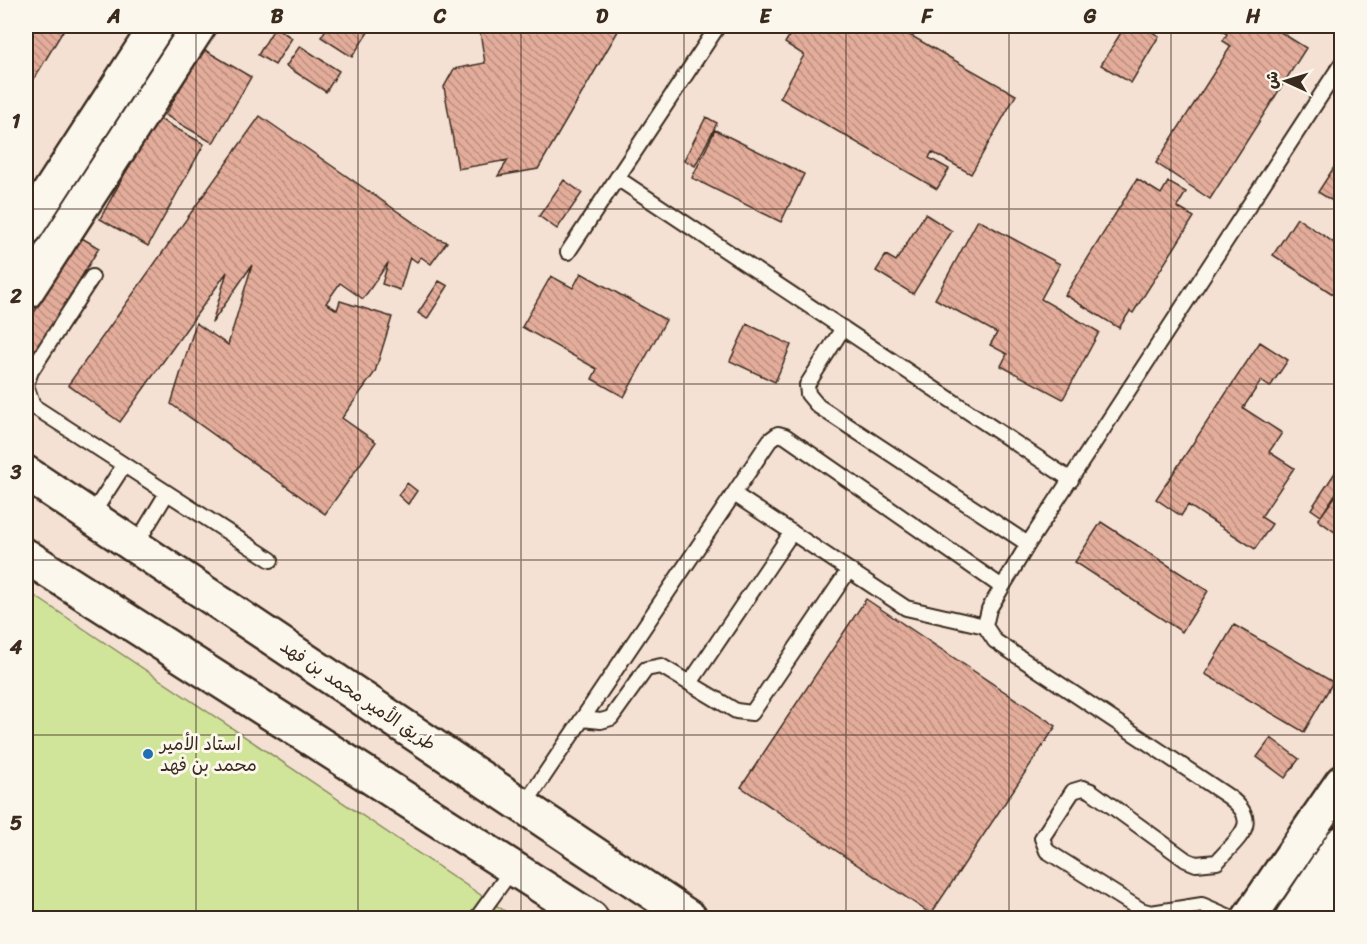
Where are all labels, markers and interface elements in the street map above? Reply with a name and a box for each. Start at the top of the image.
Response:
text: A [106,0,121,34]
text: B [271,0,284,34]
text: C [433,0,447,34]
text: D [596,0,609,34]
text: E [759,0,772,34]
text: F [921,0,934,34]
text: G [1083,0,1097,34]
text: H [1245,0,1261,34]
north arrow [1256,51,1316,111]
text: ش [1256,70,1287,90]
text: 1 [12,104,21,139]
text: 2 [9,279,22,314]
text: 3 [10,455,22,490]
text: 4 [9,630,23,665]
street label: طريق الأمير محمد بن فهد [273,631,443,759]
place label: استاد الأمير محمد بن فهد [158,728,257,781]
marker: استاد الأمير محمد بن فهد [141,747,155,761]
text: 5 [10,806,22,841]

